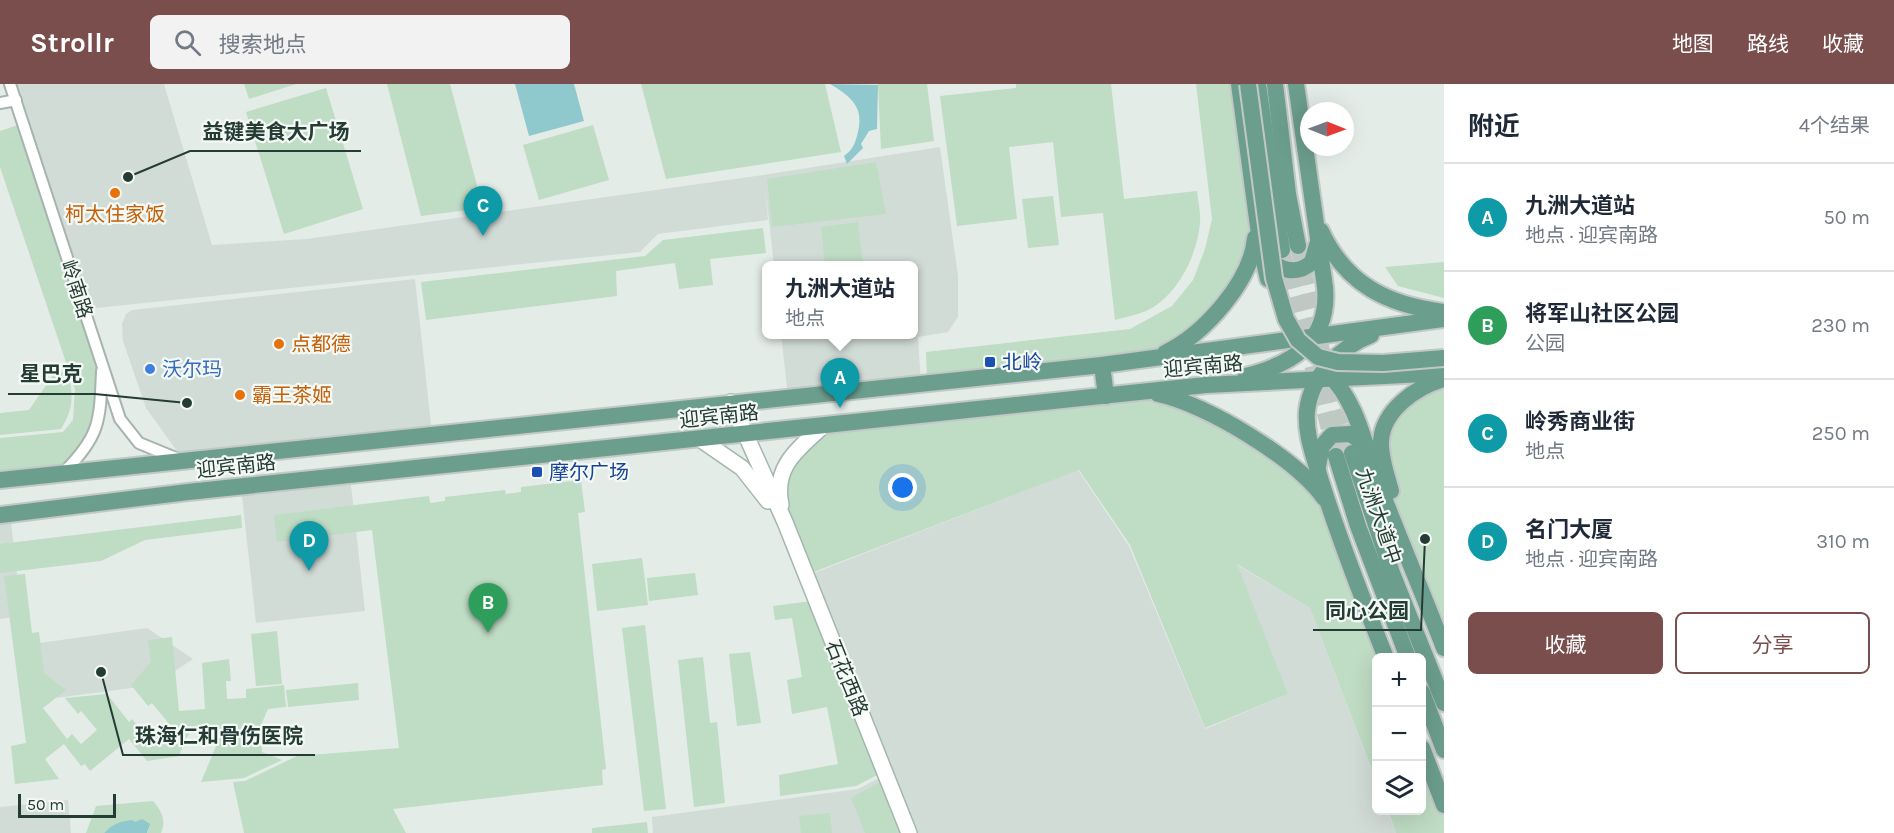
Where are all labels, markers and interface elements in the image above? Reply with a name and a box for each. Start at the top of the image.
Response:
search box [150,15,570,69]
text: Strollr [30,26,114,59]
icon: search [171,26,204,59]
text: 搜索地点 [219,32,307,58]
text: 地图 [1672,32,1714,56]
text: 路线 [1747,32,1789,56]
text: 收藏 [1822,32,1864,56]
north arrow [1300,102,1354,156]
text: 附近 [1468,111,1520,142]
callout: 益键美食大广场 [190,112,361,151]
text: 4个结果 [1799,114,1870,137]
text: 益键美食大广场 [203,120,350,144]
marker: 柯太住家饭 [108,186,122,200]
pin: C [464,186,502,236]
text: 九洲大道站 [1525,193,1635,219]
place label: 柯太住家饭 [65,203,165,226]
text: A [1481,206,1494,229]
text: 50 m [1823,206,1870,229]
text: 地点 · 迎宾南路 [1525,224,1658,247]
street label: 岭南路 [56,257,97,321]
popup [762,261,918,339]
text: 九洲大道站 [785,276,895,302]
text: 将军山社区公园 [1525,301,1679,327]
text: 地点 [785,307,825,330]
text: B [1481,314,1494,337]
text: 230 m [1811,314,1870,337]
text: 公园 [1525,332,1565,355]
place label: 点都德 [291,333,351,356]
marker: 点都德 [272,337,286,351]
place label: 北岭 [1002,351,1042,374]
street label: 迎宾南路 [1162,352,1244,381]
callout: 星巴克 [8,355,95,394]
marker: 北岭 [983,355,997,369]
place label: 沃尔玛 [162,358,222,381]
pin: A [820,358,860,408]
text: 星巴克 [20,362,83,386]
marker: 沃尔玛 [143,362,157,376]
place label: 霸王茶姬 [252,384,332,407]
marker: 霸王茶姬 [233,388,247,402]
street label: 迎宾南路 [678,401,760,432]
text: 岭秀商业街 [1525,409,1635,435]
text: C [1481,422,1494,445]
text: 250 m [1812,422,1870,445]
text: 地点 [1525,440,1565,463]
street label: 迎宾南路 [195,451,277,482]
place label: 摩尔广场 [549,461,629,484]
marker: 摩尔广场 [530,465,544,479]
street label: 九洲大道中 [1351,465,1406,567]
your location [888,473,917,502]
text: 名门大厦 [1525,517,1613,543]
pin: D [290,522,328,571]
text: D [1481,530,1494,553]
text: 310 m [1816,530,1870,553]
text: 地点 · 迎宾南路 [1525,548,1658,571]
pin: B [468,584,508,633]
callout: 同心公园 [1313,591,1421,630]
text: 同心公园 [1325,599,1409,623]
button: 收藏 [1468,612,1663,674]
button: 分享 [1675,612,1870,674]
street label: 石花西路 [821,637,872,720]
map controls [1372,653,1426,815]
button: + [1372,653,1426,707]
button: − [1372,707,1426,761]
callout: 珠海仁和骨伤医院 [123,716,315,755]
text: 珠海仁和骨伤医院 [135,724,303,748]
button: layers [1372,761,1426,815]
scale bar [18,791,116,818]
text: 50 m [27,795,64,814]

